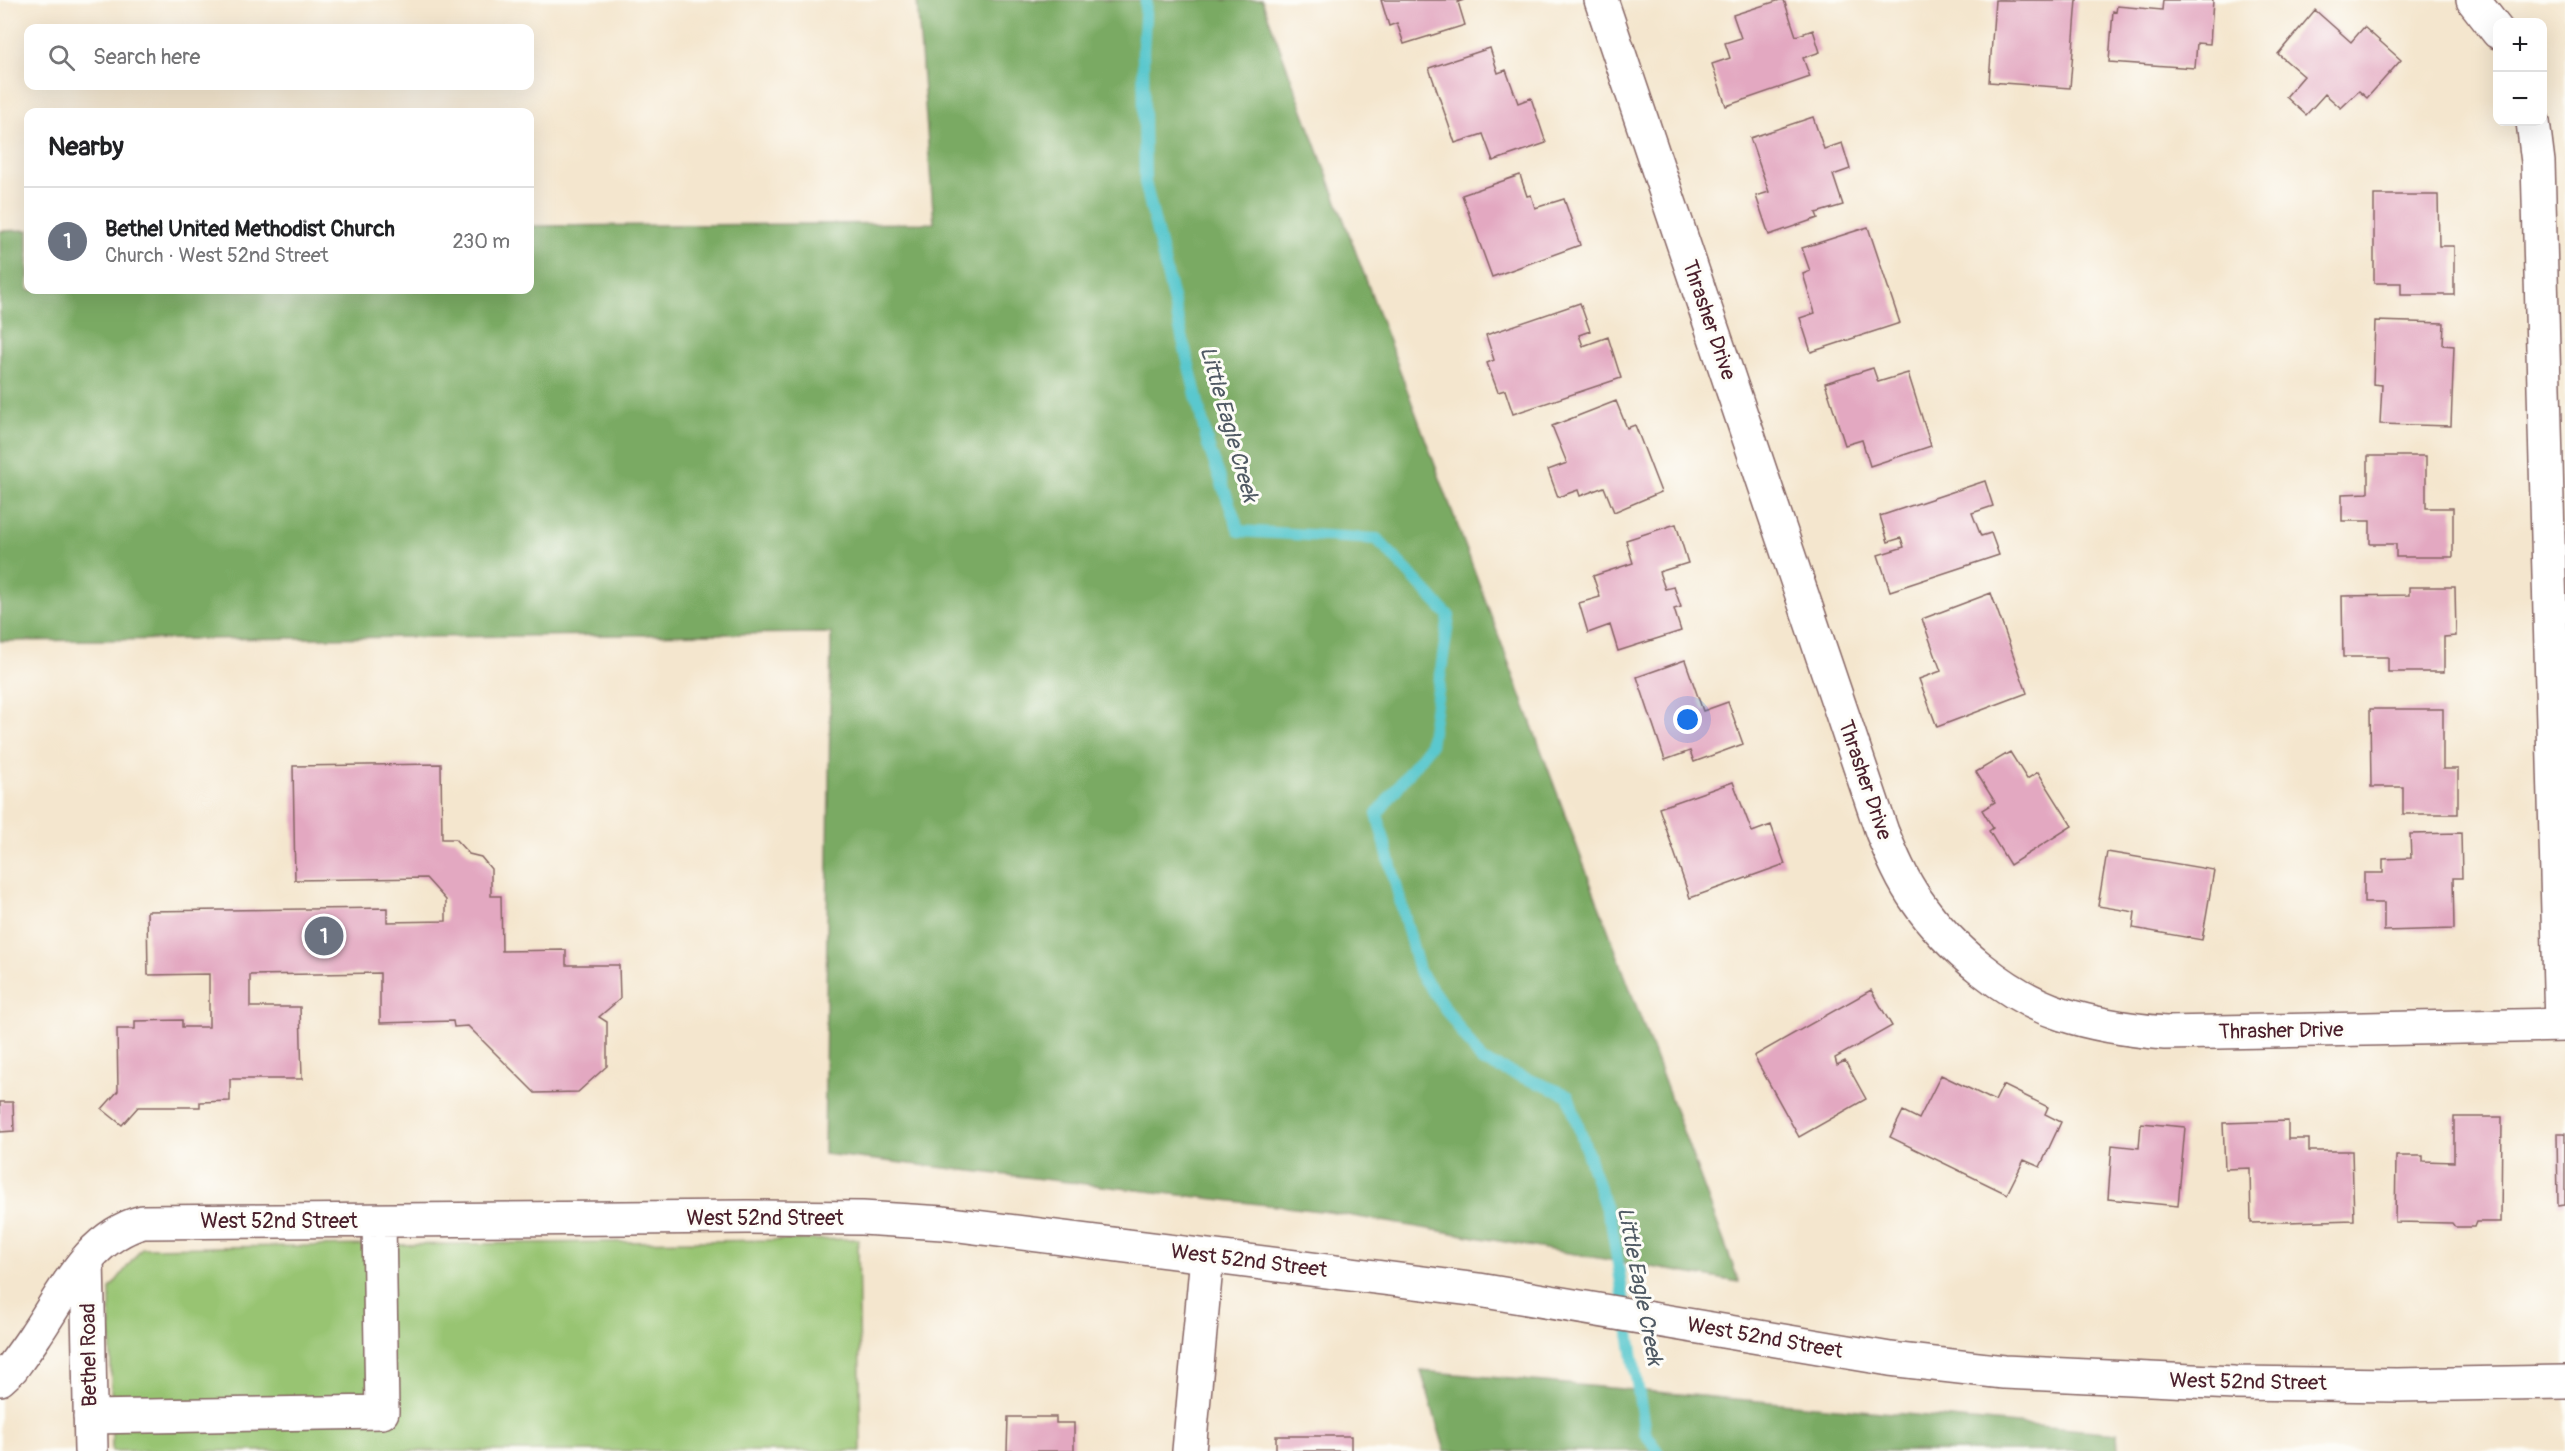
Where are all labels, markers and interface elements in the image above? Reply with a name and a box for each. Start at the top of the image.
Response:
map controls [2493,18,2547,126]
button: + [2493,18,2547,72]
search box [24,24,534,90]
icon: search [45,41,78,74]
text: Search here [93,43,200,71]
button: − [2493,72,2547,126]
text: Nearby [48,131,124,163]
text: Bethel United Methodist Church [105,215,395,243]
text: 1 [64,229,71,254]
text: 230 m [453,229,510,254]
text: Church · West 52nd Street [105,243,329,268]
street label: Thrasher Drive [1676,256,1742,384]
water label: Little Eagle Creek [1193,343,1265,507]
your location [1673,705,1702,734]
street label: Thrasher Drive [1832,716,1898,844]
pin: 1 [304,914,344,958]
street label: Thrasher Drive [2218,1016,2344,1046]
street label: West 52nd Street [686,1205,844,1232]
water label: Little Eagle Creek [1611,1205,1669,1369]
street label: West 52nd Street [200,1208,358,1235]
street label: West 52nd Street [1169,1238,1329,1284]
street label: Bethel Road [75,1303,103,1407]
street label: West 52nd Street [1685,1311,1845,1365]
street label: West 52nd Street [2169,1367,2328,1397]

